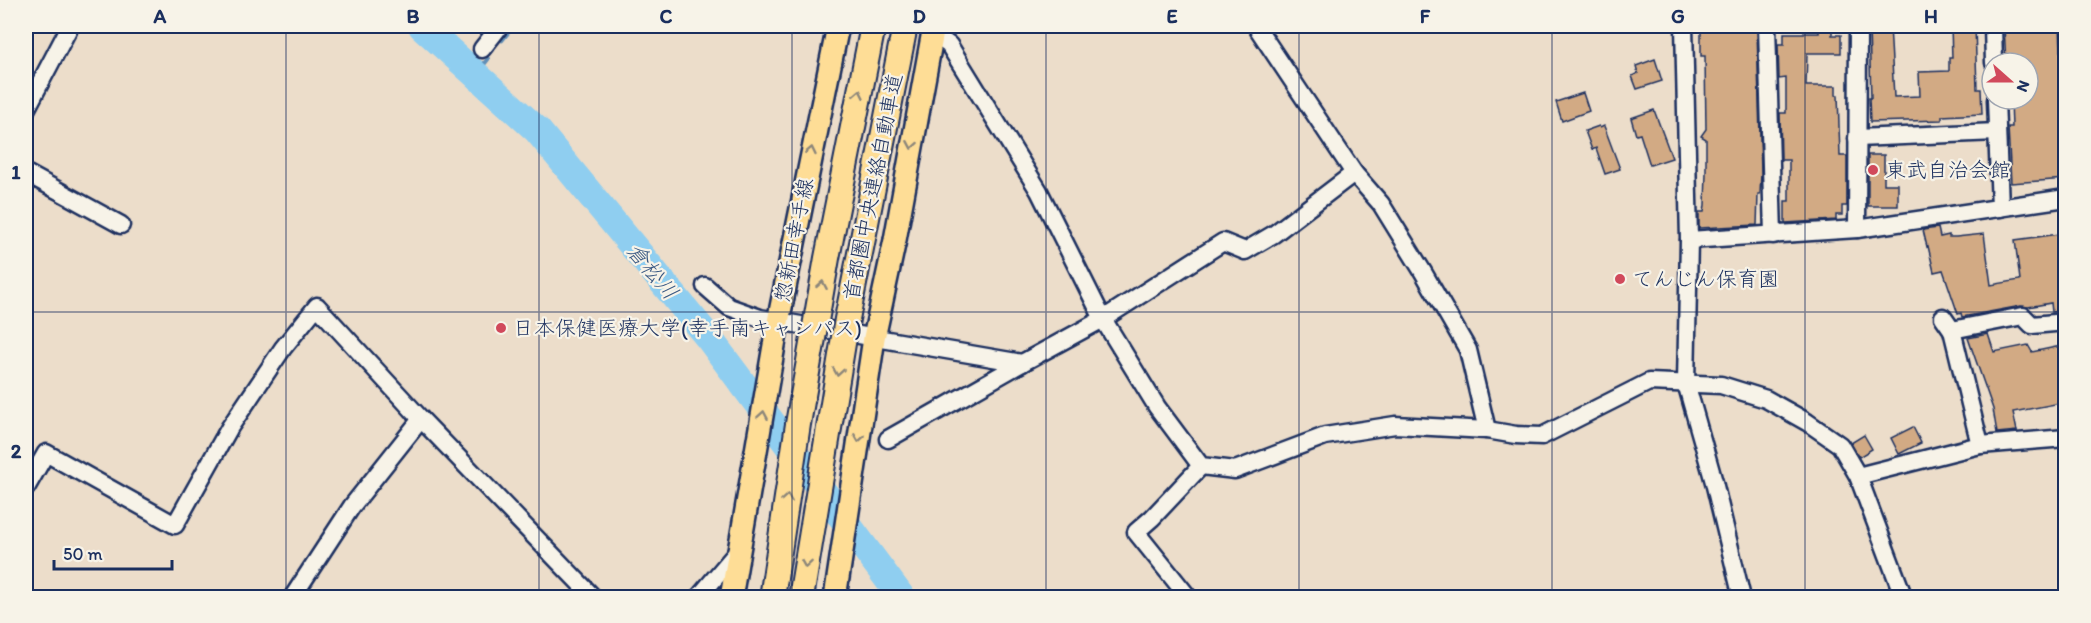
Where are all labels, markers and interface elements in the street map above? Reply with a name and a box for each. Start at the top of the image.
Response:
text: A [153,4,167,28]
text: B [407,4,420,28]
text: C [660,4,673,28]
text: D [912,4,926,28]
text: E [1166,4,1178,28]
text: F [1420,4,1431,28]
text: G [1671,4,1685,28]
text: H [1924,4,1938,28]
north arrow [1980,51,2040,111]
street label: 首都圏中央連絡自動車道 [838,71,907,303]
text: N [2013,78,2034,95]
one-way arrow [852,89,865,99]
one-way arrow [907,140,919,150]
one-way arrow [804,146,817,156]
place label: 東武自治会館 [1885,157,2011,182]
text: 1 [11,160,21,184]
marker: 東武自治会館 [1866,163,1880,177]
street label: 惣新田幸手線 [769,176,818,304]
water label: 倉松川 [621,237,684,305]
place label: てんじん保育園 [1632,266,1779,291]
marker: てんじん保育園 [1613,272,1627,286]
one-way arrow [815,280,828,290]
place label: 日本保健医療大学(幸手南キャンパス) [513,315,862,340]
marker: 日本保健医療大学(幸手南キャンパス) [494,321,508,335]
one-way arrow [832,366,845,376]
one-way arrow [756,410,769,420]
one-way arrow [854,433,866,442]
text: 2 [11,439,22,463]
one-way arrow [781,493,793,503]
scale bar [54,533,172,571]
text: 50 m [63,543,103,565]
one-way arrow [800,559,813,569]

